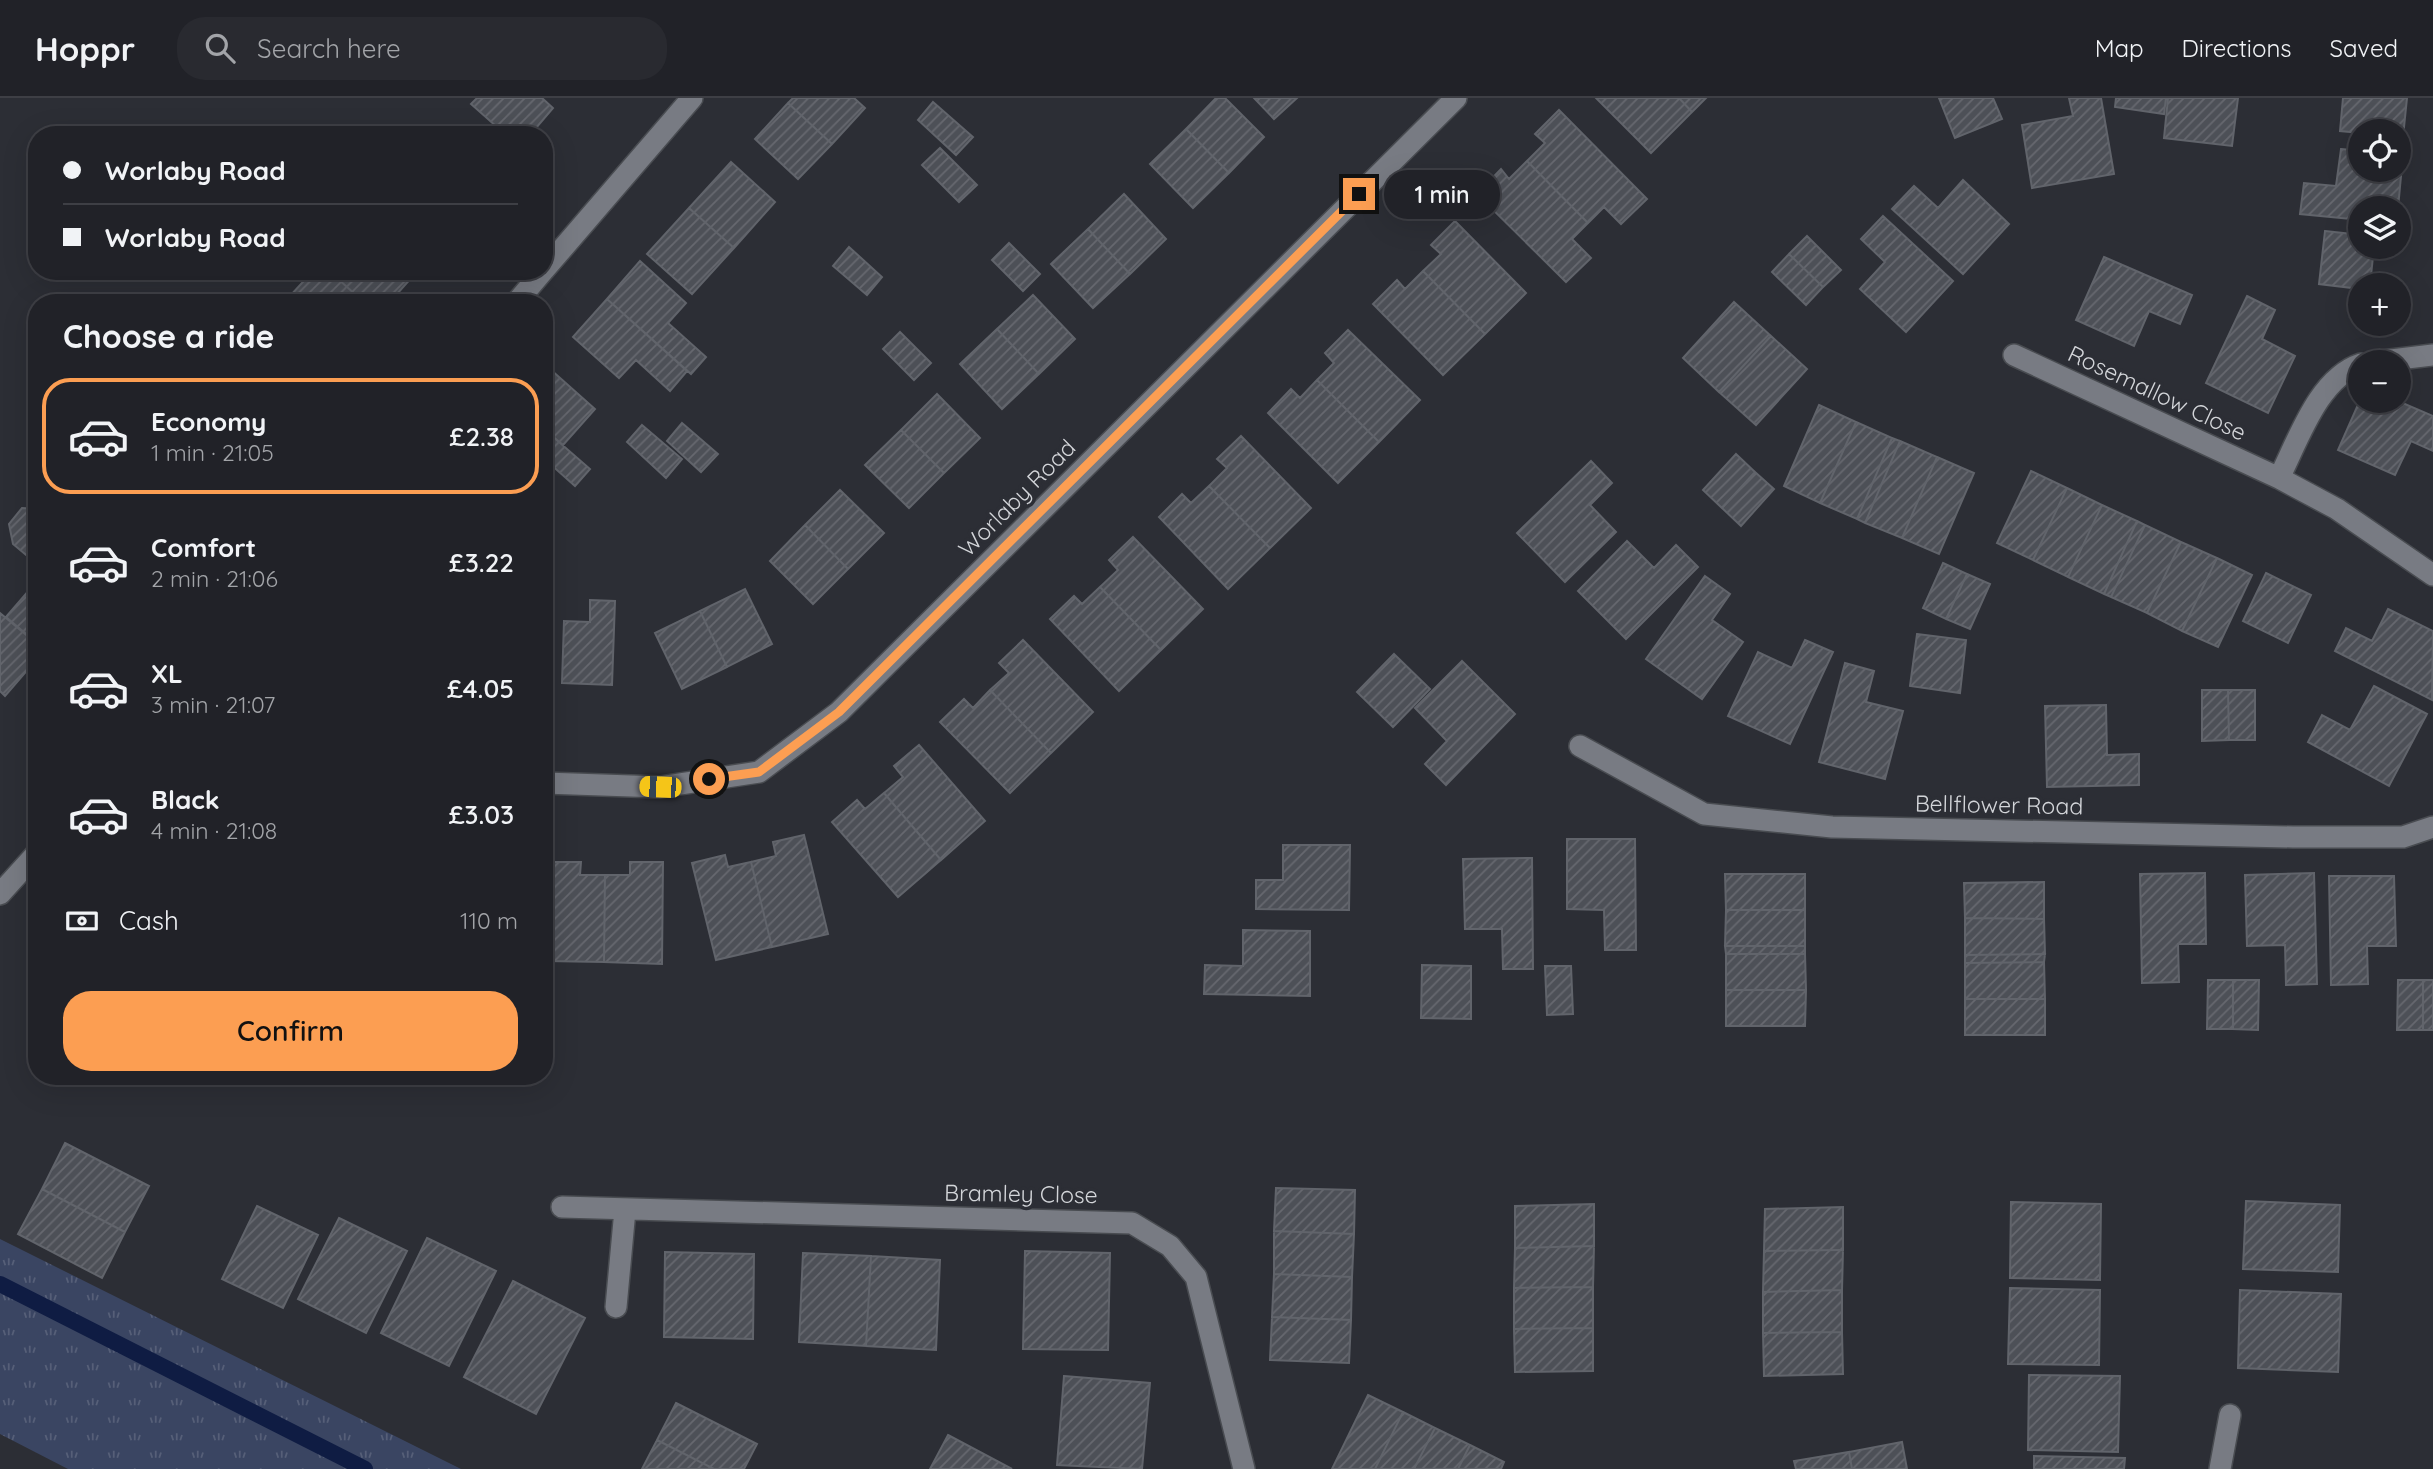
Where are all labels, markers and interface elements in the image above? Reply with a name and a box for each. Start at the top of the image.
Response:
search box [177,17,667,80]
text: Hoppr [35,28,135,69]
icon: search [201,29,239,67]
text: Search here [257,32,401,65]
text: Map [2095,33,2144,63]
text: Directions [2182,33,2292,63]
text: Saved [2330,33,2398,63]
map controls [2348,119,2411,413]
button: locate [2348,119,2411,182]
text: Worlaby Road [105,154,285,187]
callout: 1 min [1384,170,1499,218]
route end [1343,178,1375,210]
text: 1 min [1414,180,1470,209]
button: layers [2348,196,2411,259]
text: Worlaby Road [105,221,285,254]
button: + [2348,273,2411,336]
text: Choose a ride [63,316,275,356]
street label: Rosemallow Close [2063,339,2251,447]
button: − [2348,350,2411,413]
icon: car [67,405,130,468]
text: Economy [151,405,266,438]
text: £2.38 [449,420,514,453]
street label: Worlaby Road [952,433,1081,562]
text: 1 min · 21:05 [151,438,274,467]
icon: car [67,531,130,594]
text: Comfort [151,531,256,564]
text: £3.22 [449,546,514,579]
text: 2 min · 21:06 [151,564,278,593]
icon: car [67,657,130,720]
text: XL [151,657,183,690]
text: £4.05 [447,672,514,705]
text: 3 min · 21:07 [151,690,275,719]
route start [693,763,725,795]
car [639,776,682,798]
icon: car [67,783,130,846]
text: Black [151,783,220,816]
street label: Bellflower Road [1915,789,2083,820]
text: £3.03 [448,798,514,831]
text: 4 min · 21:08 [151,816,277,845]
icon: cash [63,902,101,940]
text: Cash [119,904,179,937]
text: 110 m [460,906,518,935]
button: Confirm [63,991,518,1071]
street label: Bramley Close [944,1178,1098,1209]

